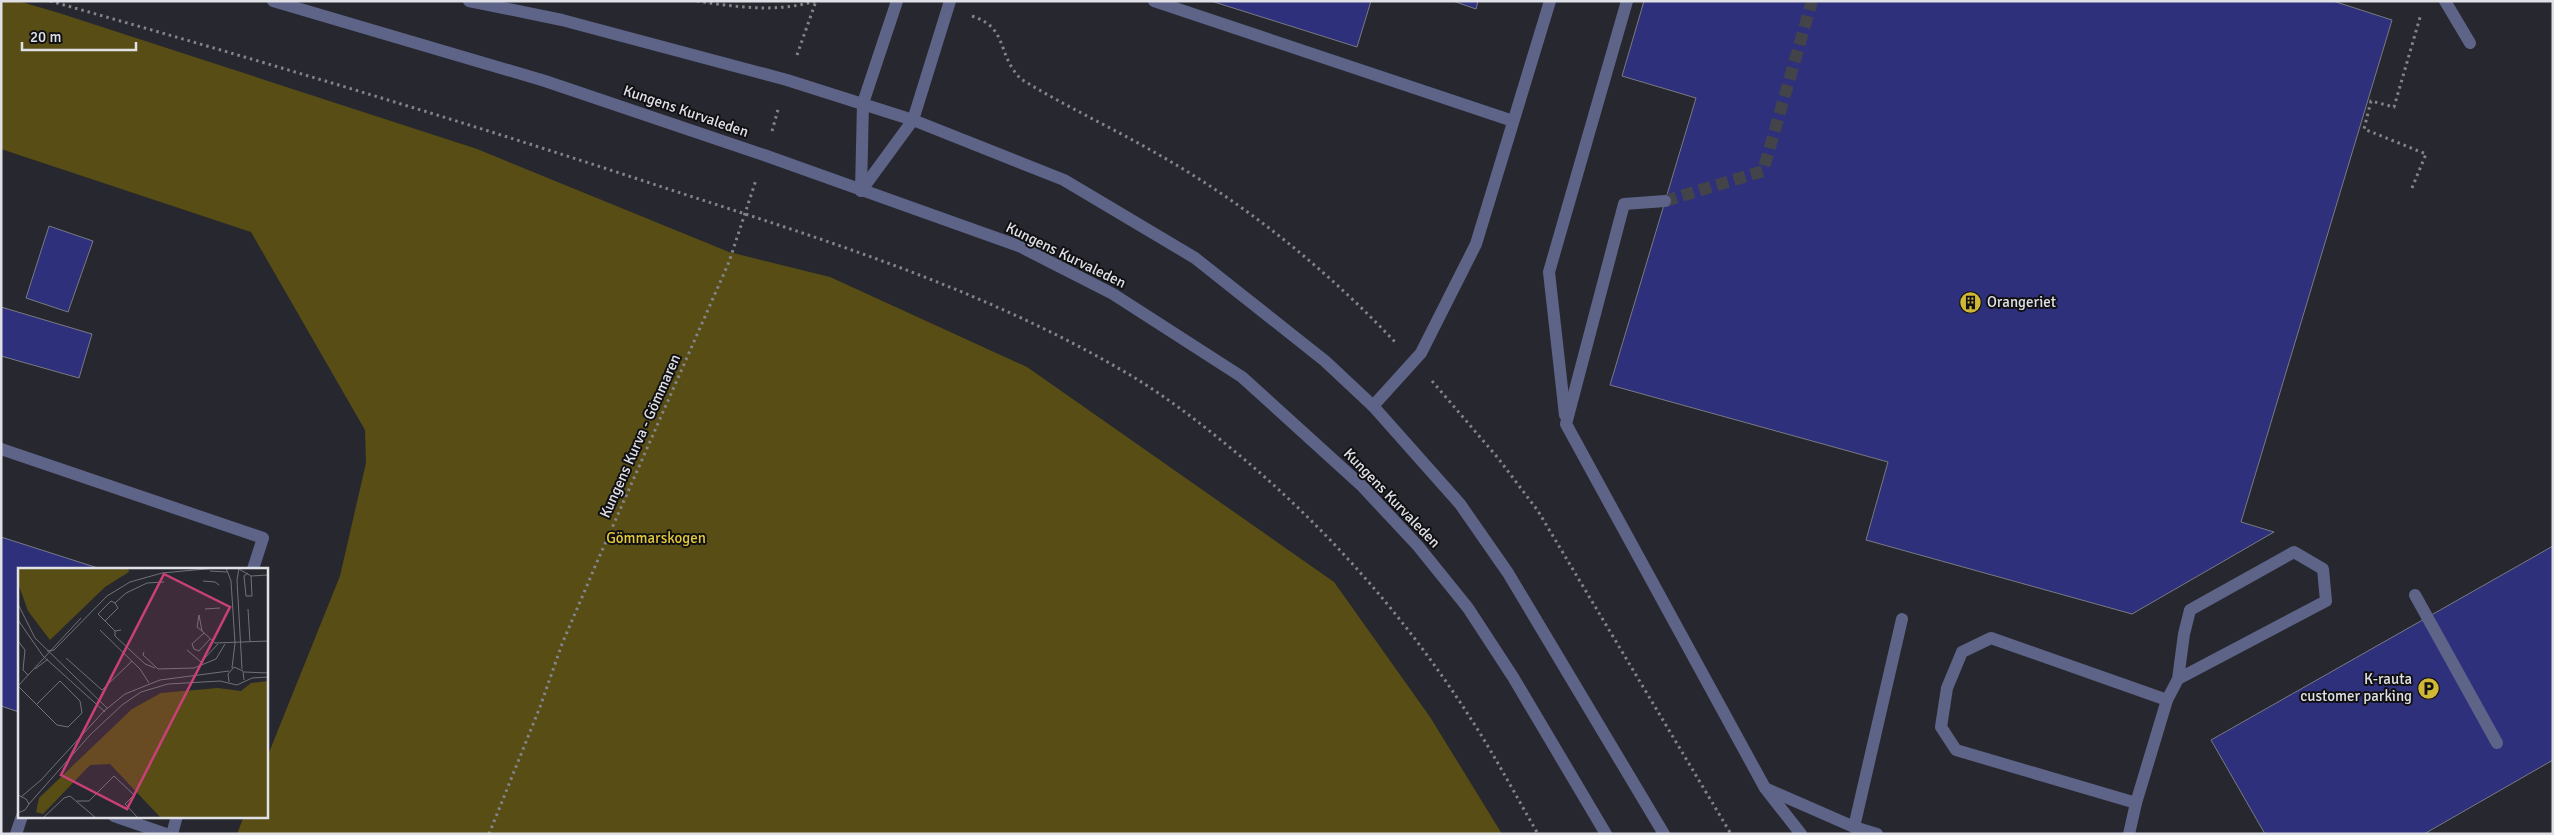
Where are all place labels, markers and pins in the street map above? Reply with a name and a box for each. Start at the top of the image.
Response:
building icon: Orangeriet [1959,290,1983,314]
place label: Orangeriet [1987,293,2056,311]
place label: K-rauta customer parking [2300,670,2412,705]
parking icon: K-rauta customer parking [2416,676,2440,700]

